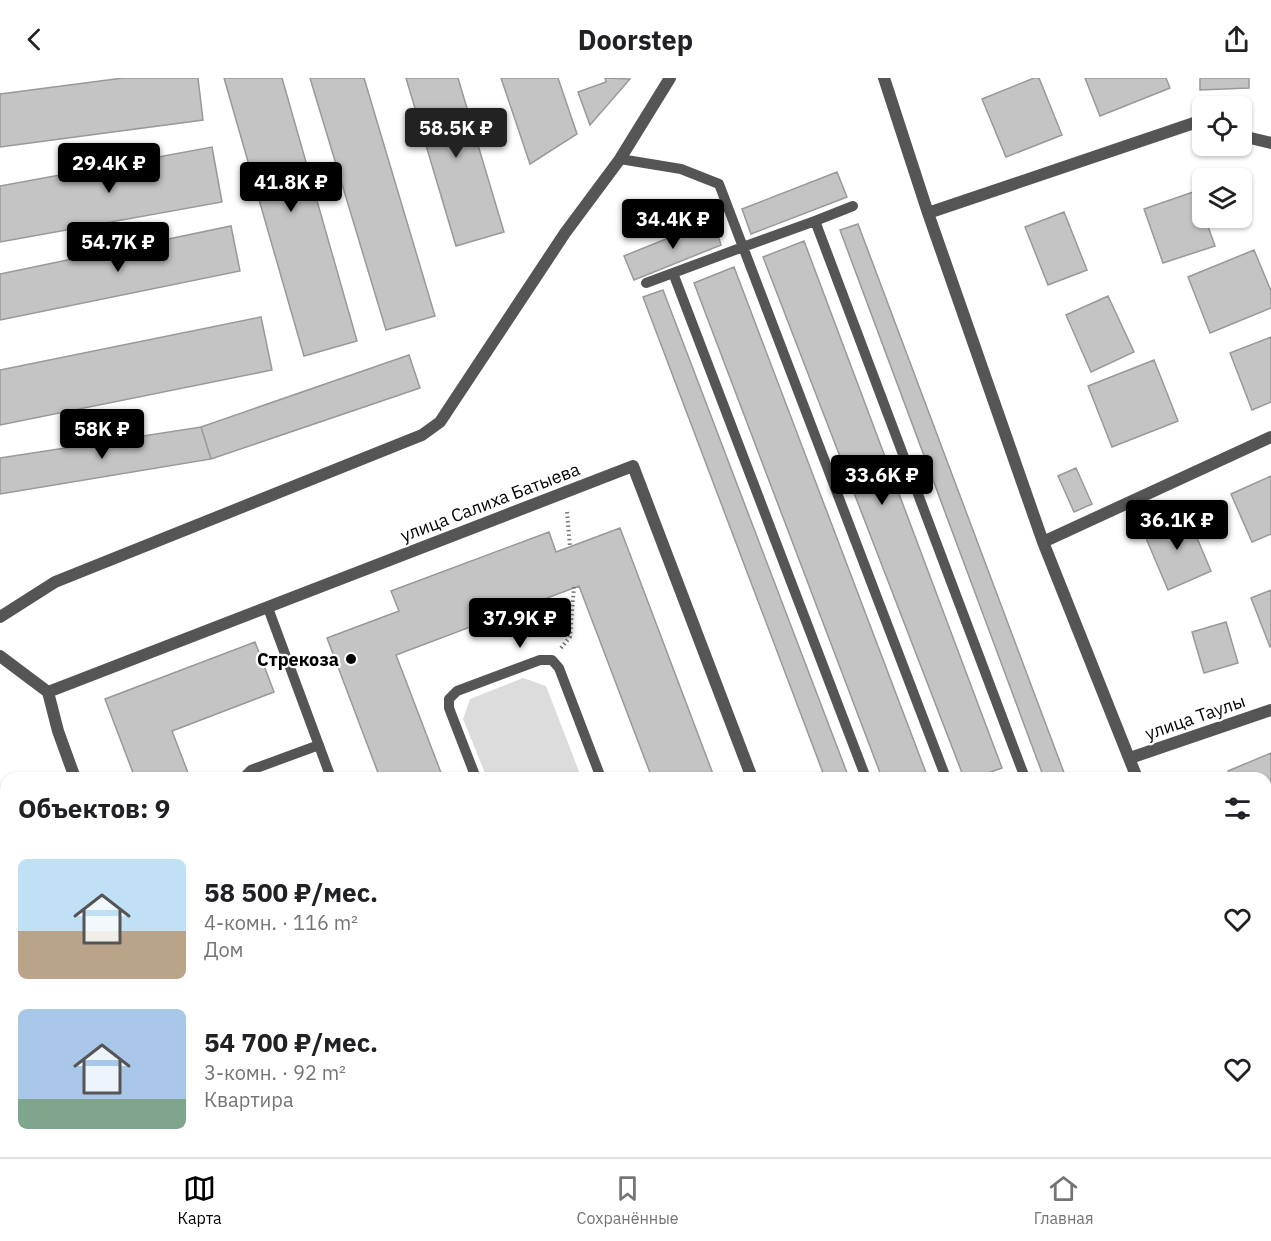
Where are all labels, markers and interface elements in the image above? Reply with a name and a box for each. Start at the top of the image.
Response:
text: Doorstep [578,22,693,57]
icon: back [18,23,51,56]
icon: share [1220,23,1253,56]
map controls [1192,96,1252,228]
button: locate [1192,96,1252,156]
pin: 58.5K ₽ [401,108,511,159]
text: 58.5K ₽ [419,114,493,141]
pin: 29.4K ₽ [54,143,164,194]
text: 29.4K ₽ [72,149,146,176]
pin: 41.8K ₽ [236,162,346,213]
text: 41.8K ₽ [254,168,328,195]
button: layers [1192,168,1252,228]
pin: 34.4K ₽ [618,199,728,250]
text: 34.4K ₽ [636,205,710,232]
pin: 54.7K ₽ [63,222,173,273]
text: 54.7K ₽ [81,228,155,255]
pin: 58K ₽ [60,409,144,460]
text: 58K ₽ [74,415,130,442]
pin: 33.6K ₽ [827,455,937,506]
street label: улица Салиха Батыева [397,457,583,547]
text: 33.6K ₽ [845,461,919,488]
pin: 36.1K ₽ [1122,500,1232,551]
text: 36.1K ₽ [1140,506,1214,533]
pin: 37.9K ₽ [465,598,575,649]
text: 37.9K ₽ [483,604,557,631]
place label: Стрекоза [257,648,339,671]
marker: Стрекоза [344,652,358,666]
street label: улица Таулы [1142,689,1248,745]
text: Объектов: 9 [18,791,170,825]
icon: filters [1221,792,1254,825]
text: 58 500 ₽/мес. [204,875,378,909]
icon: home [66,883,138,955]
icon: heart [1221,903,1254,936]
text: 4-комн. · 116 m² [204,909,358,936]
text: Дом [204,936,244,963]
text: 54 700 ₽/мес. [204,1025,378,1059]
icon: home [66,1033,138,1105]
icon: heart [1221,1053,1254,1086]
text: 3-комн. · 92 m² [204,1059,346,1086]
text: Квартира [204,1086,294,1113]
tab: Карта [178,1172,222,1228]
tab: Сохранённые [577,1172,679,1228]
tab: Главная [1034,1172,1093,1228]

